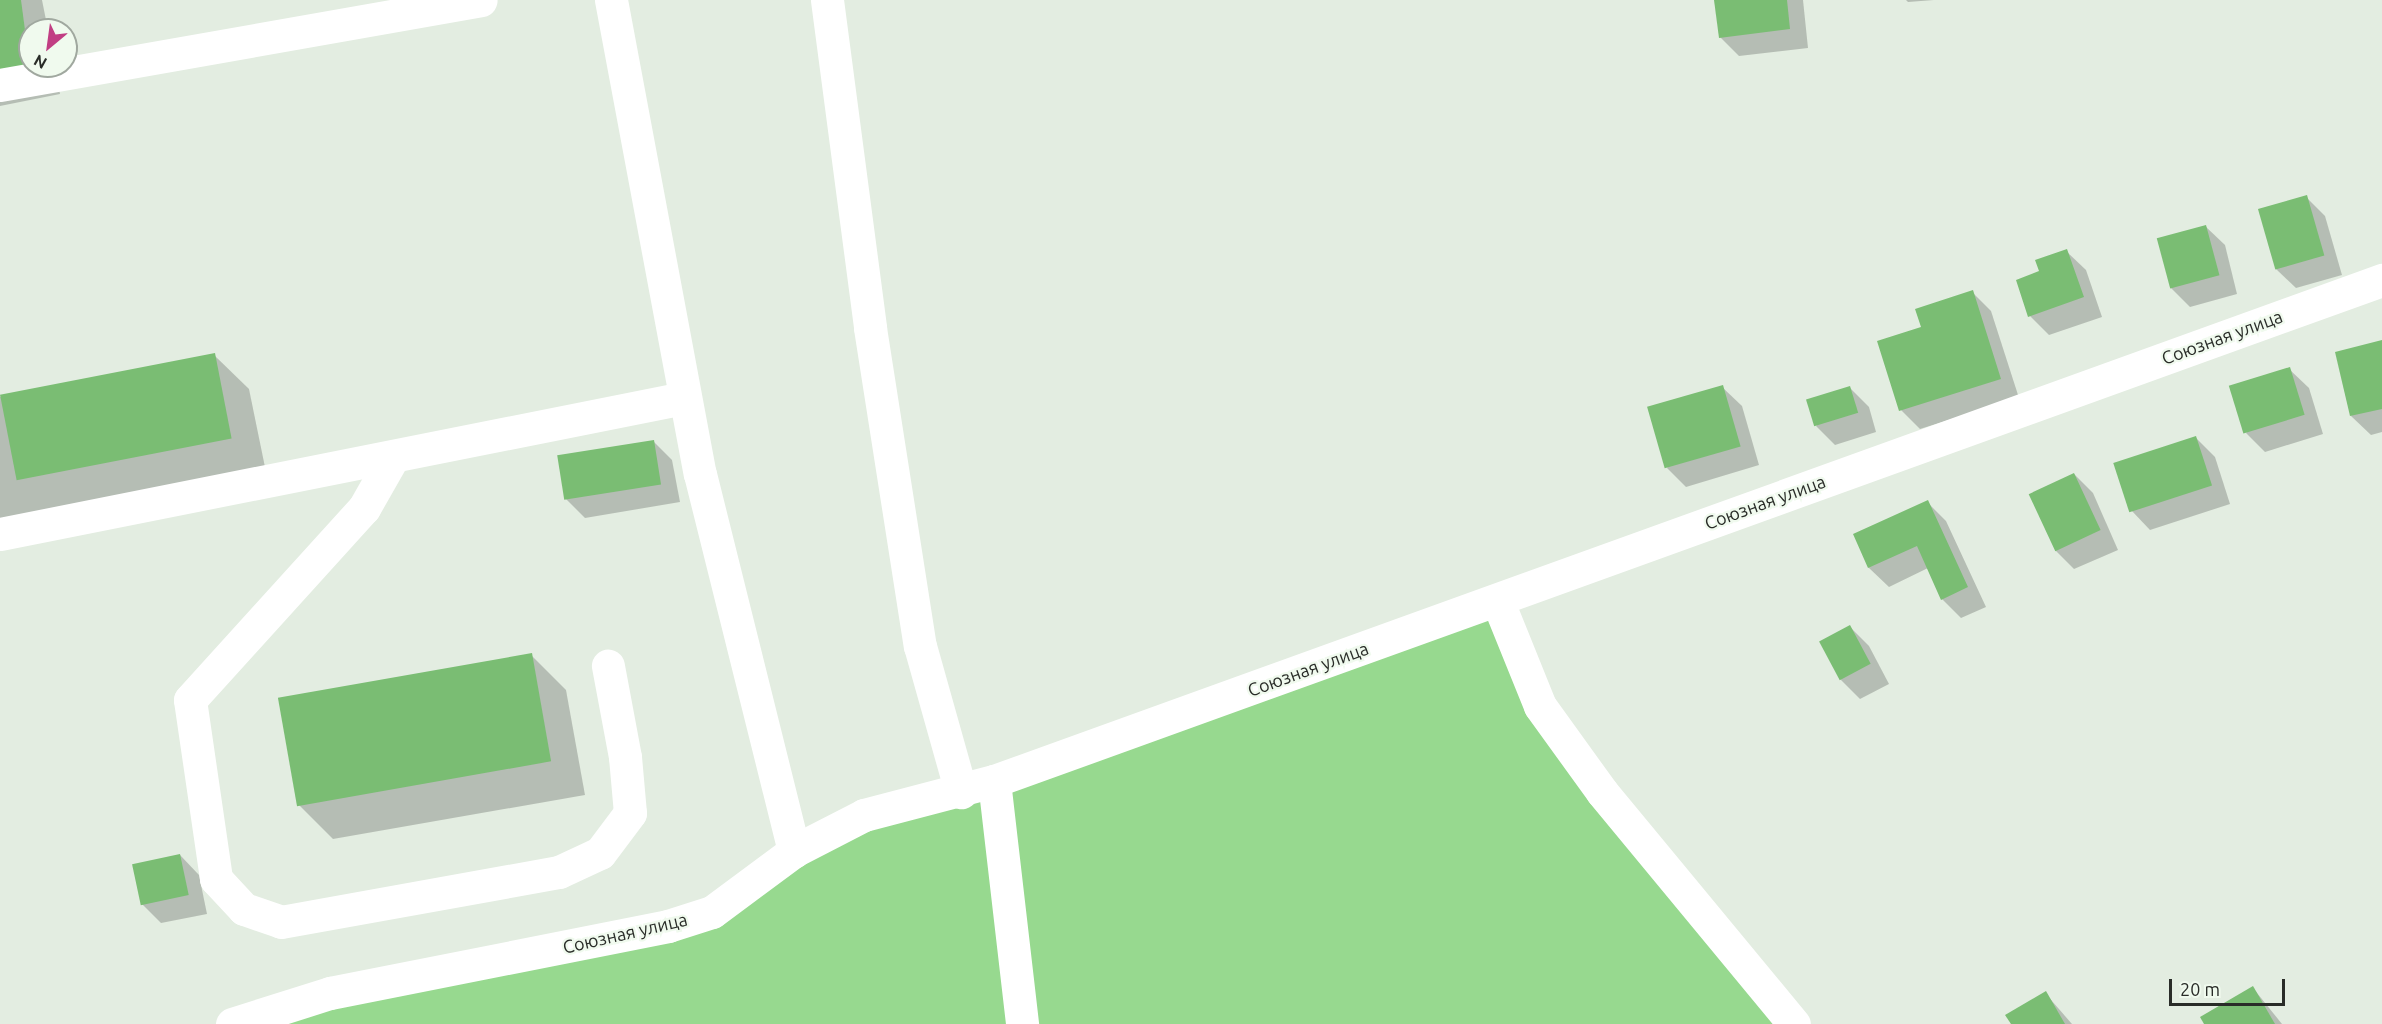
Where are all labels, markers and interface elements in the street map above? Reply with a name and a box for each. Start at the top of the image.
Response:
north arrow [18,18,78,78]
text: N [31,51,50,73]
street label: Союзная улица [2159,305,2285,369]
street label: Союзная улица [1702,470,1828,534]
street label: Союзная улица [1245,637,1371,701]
street label: Союзная улица [561,908,689,958]
scale bar [2172,967,2288,1005]
text: 20 m [2180,979,2220,999]

